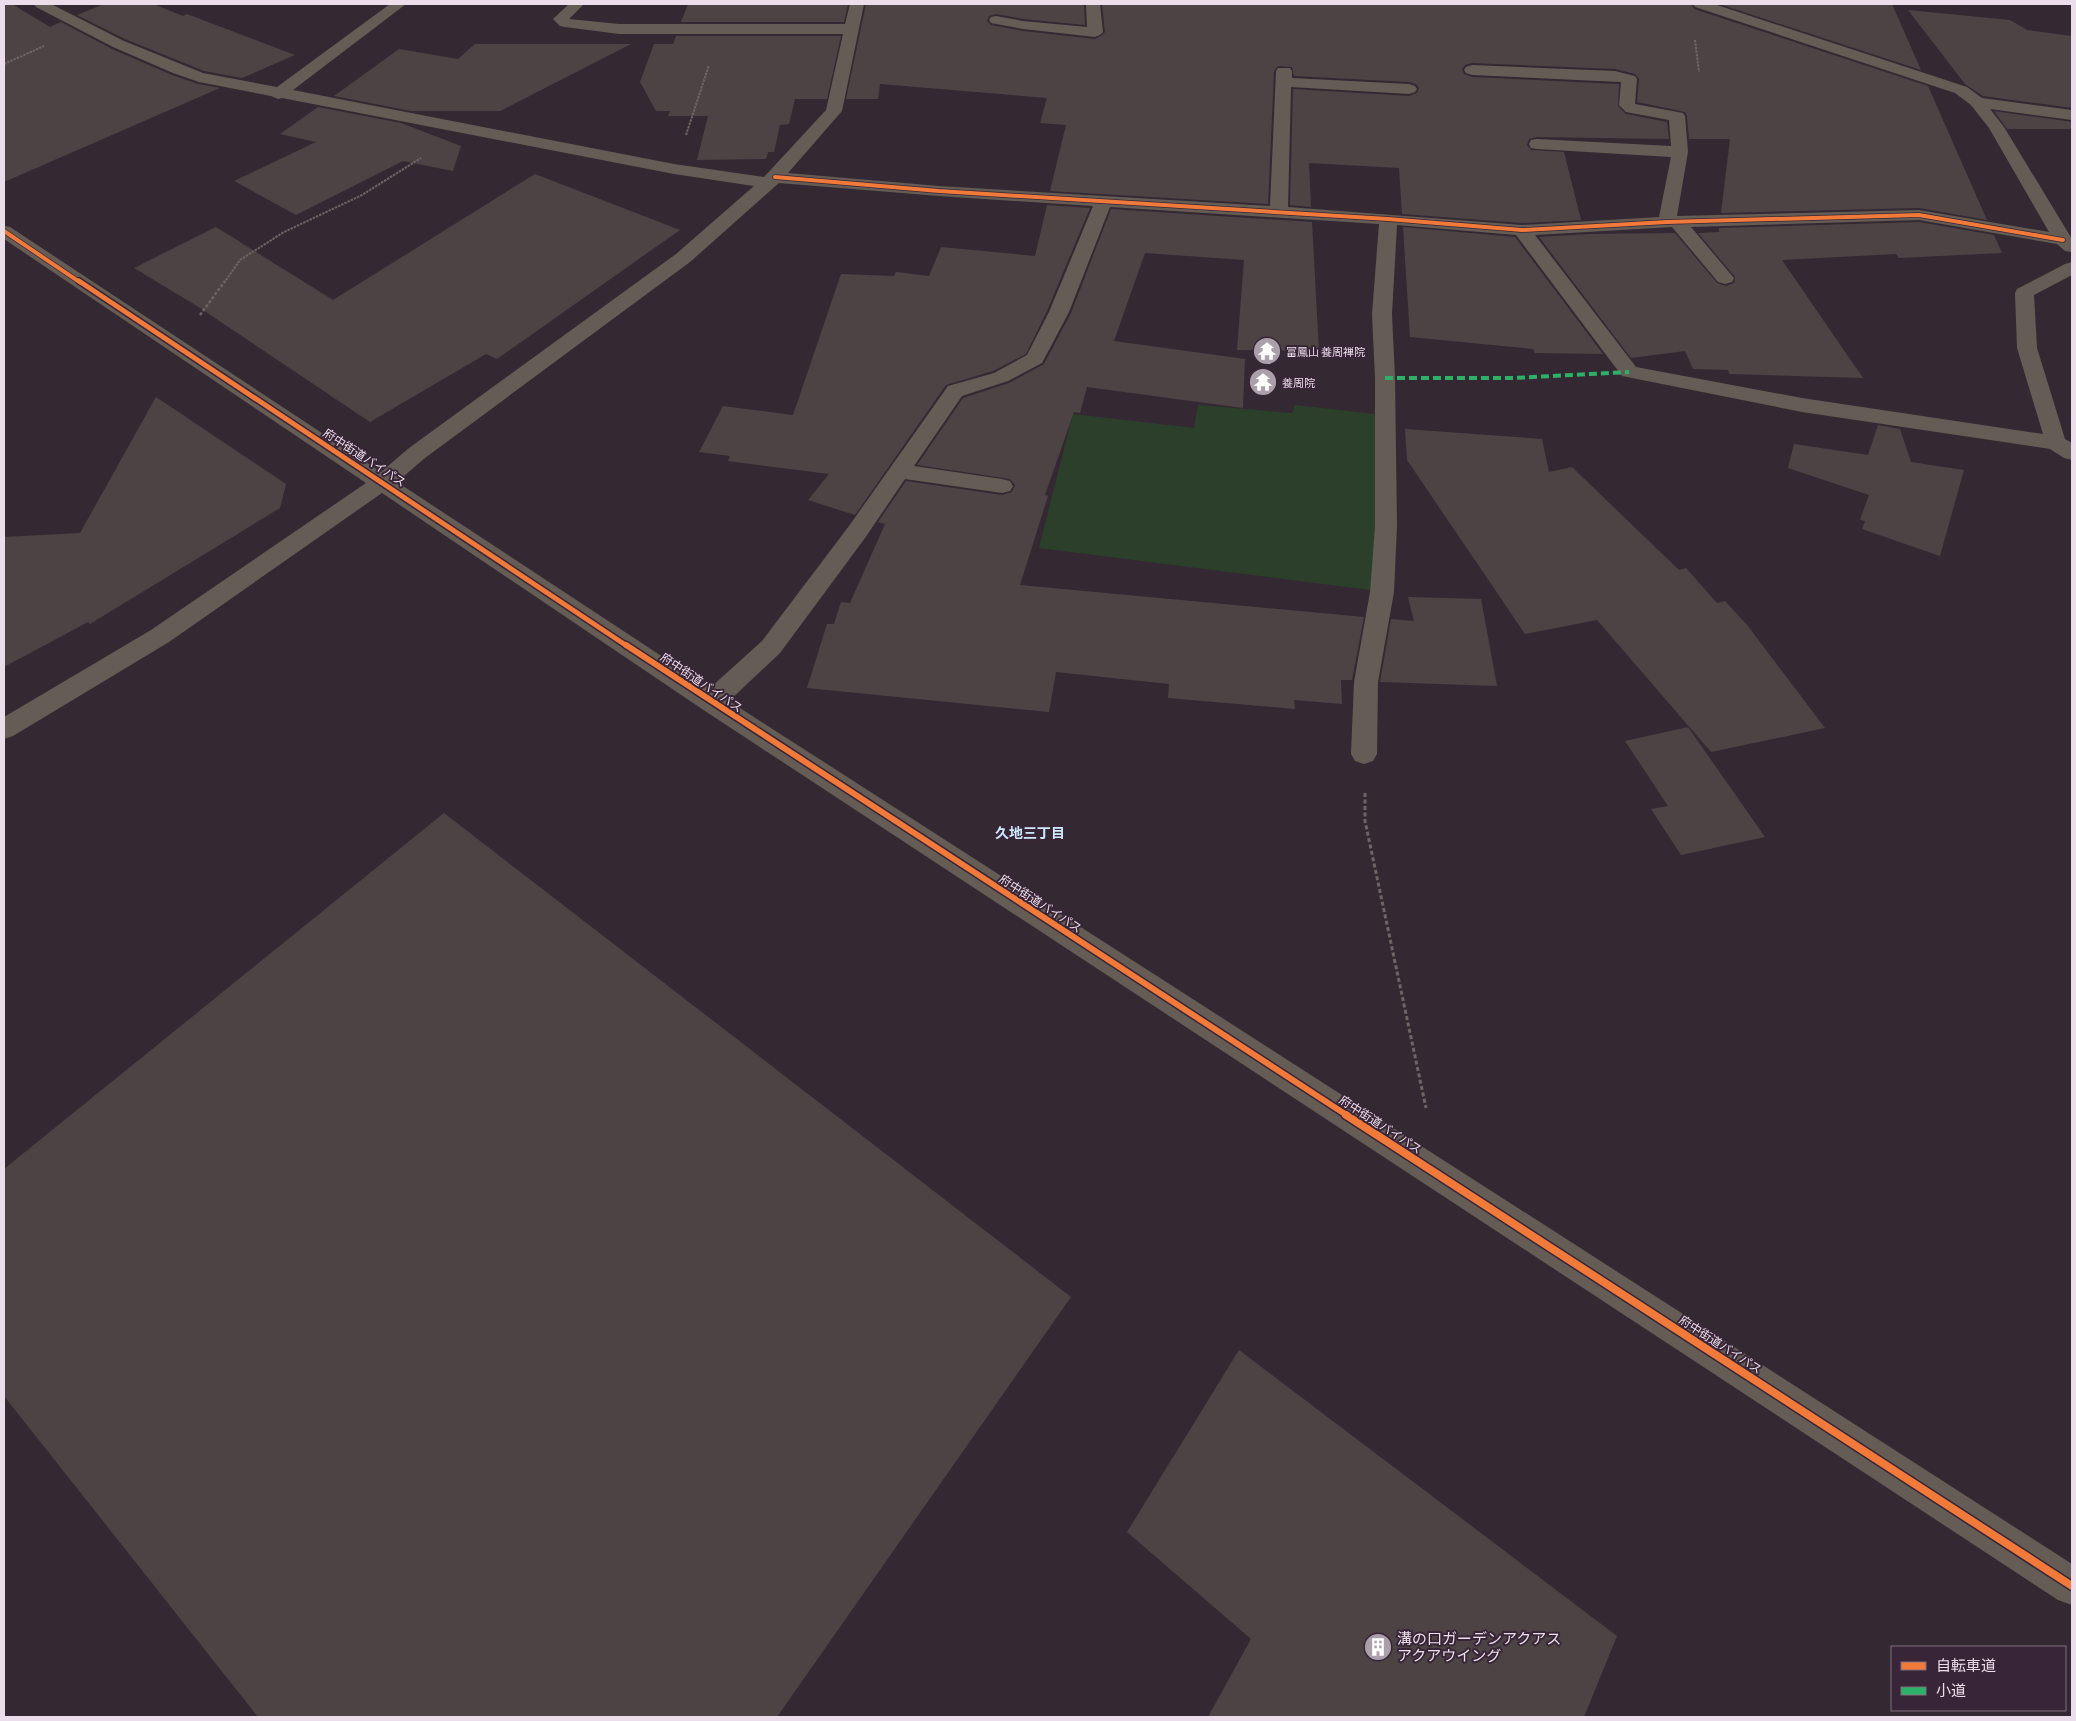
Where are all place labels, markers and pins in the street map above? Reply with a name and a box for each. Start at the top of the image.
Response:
temple icon: 富鳳山 養周禅院 [1252,336,1282,366]
place label: 富鳳山 養周禅院 [1286,345,1365,358]
temple icon: 養周院 [1248,367,1278,397]
place label: 養周院 [1282,376,1315,389]
place label: 溝の口ガーデンアクアス アクアウイング [1397,1629,1561,1664]
building icon: 溝の口ガーデンアクアス アクアウイング [1363,1632,1393,1662]

